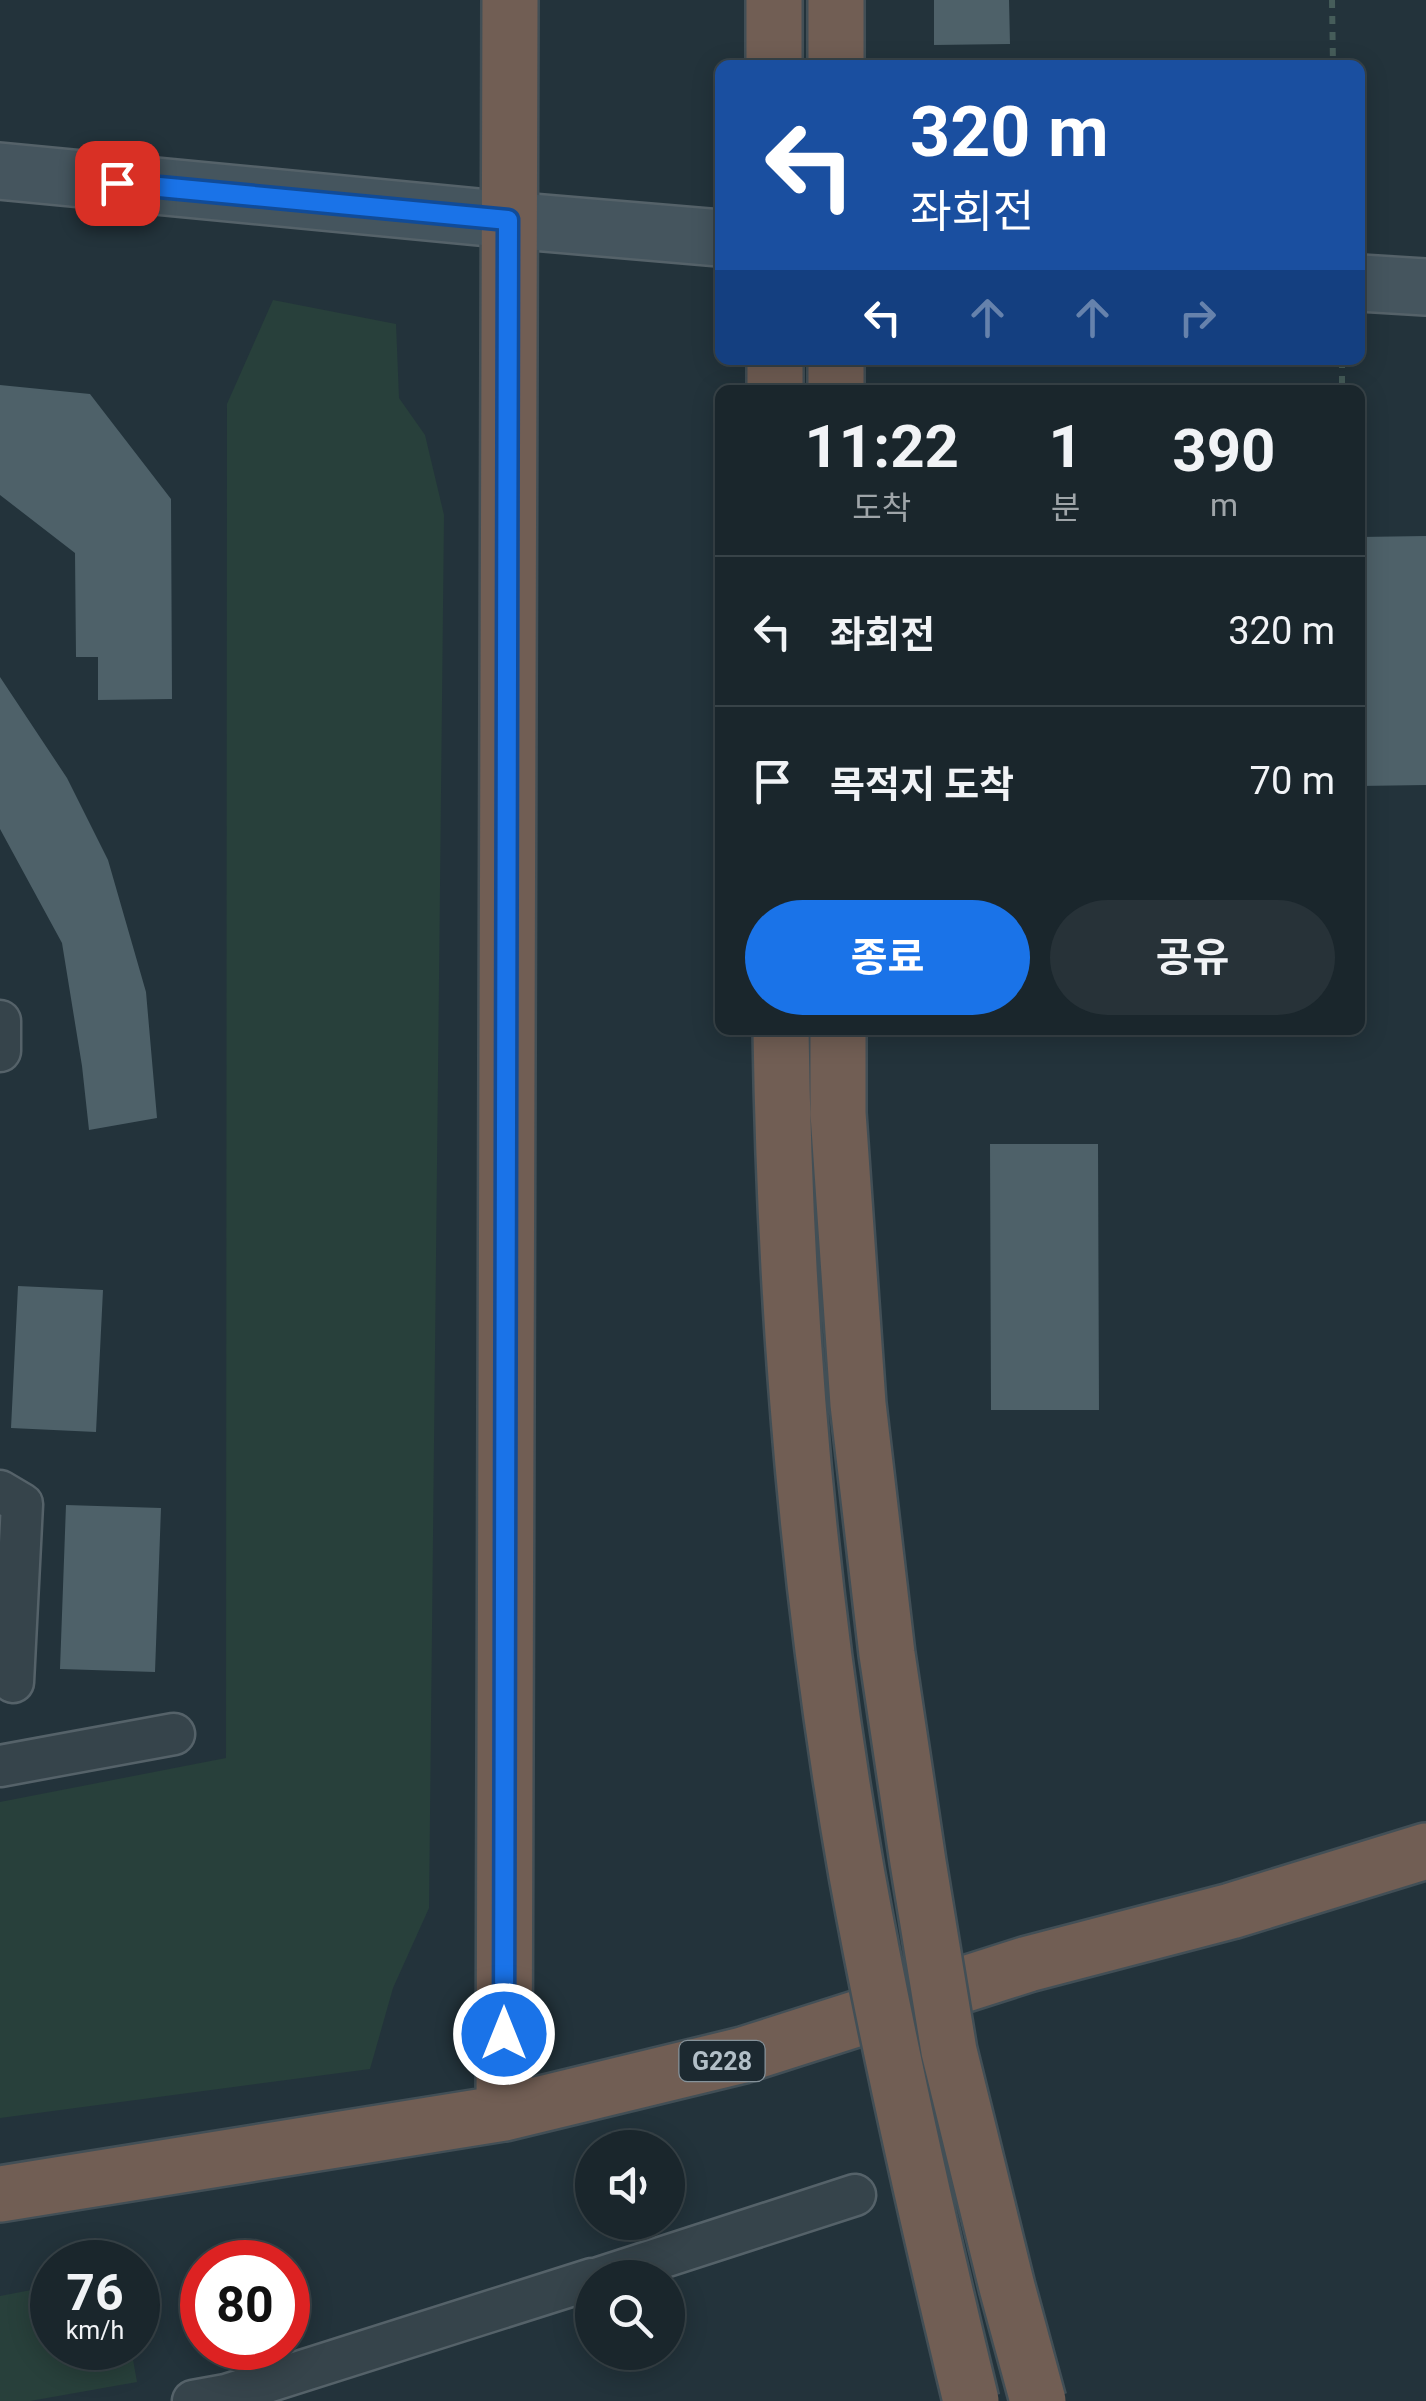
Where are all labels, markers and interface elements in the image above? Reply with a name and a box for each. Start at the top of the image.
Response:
text: 320 m [910,91,1109,173]
icon: left [745,100,875,230]
pin [75,141,160,226]
icon: arrive [90,156,145,211]
text: 좌회전 [910,185,1034,238]
icon: left [855,290,910,345]
icon: ahead [960,290,1015,345]
icon: ahead [1065,290,1120,345]
icon: right [1170,290,1225,345]
text: 11:22 [804,411,959,482]
text: 1 [1048,411,1083,482]
text: 390 [1172,415,1276,486]
text: m [1210,486,1238,524]
text: 도착 [852,489,911,527]
text: 분 [1051,489,1080,527]
icon: left [745,604,800,659]
text: 320 m [1228,609,1335,653]
text: 좌회전 [830,613,935,657]
icon: arrive [745,754,800,809]
text: 70 m [1250,759,1335,803]
text: 목적지 도착 [830,763,1014,807]
button: 종료 [745,900,1030,1015]
button: 공유 [1050,900,1335,1015]
position arrow [452,1982,556,2086]
road number: G228 [680,2041,764,2081]
map controls [575,2130,685,2370]
button: sound [575,2130,685,2240]
speed limit sign: 80 [180,2240,310,2370]
button: search [575,2260,685,2370]
text: 76 [66,2264,124,2322]
text: km/h [66,2316,124,2345]

